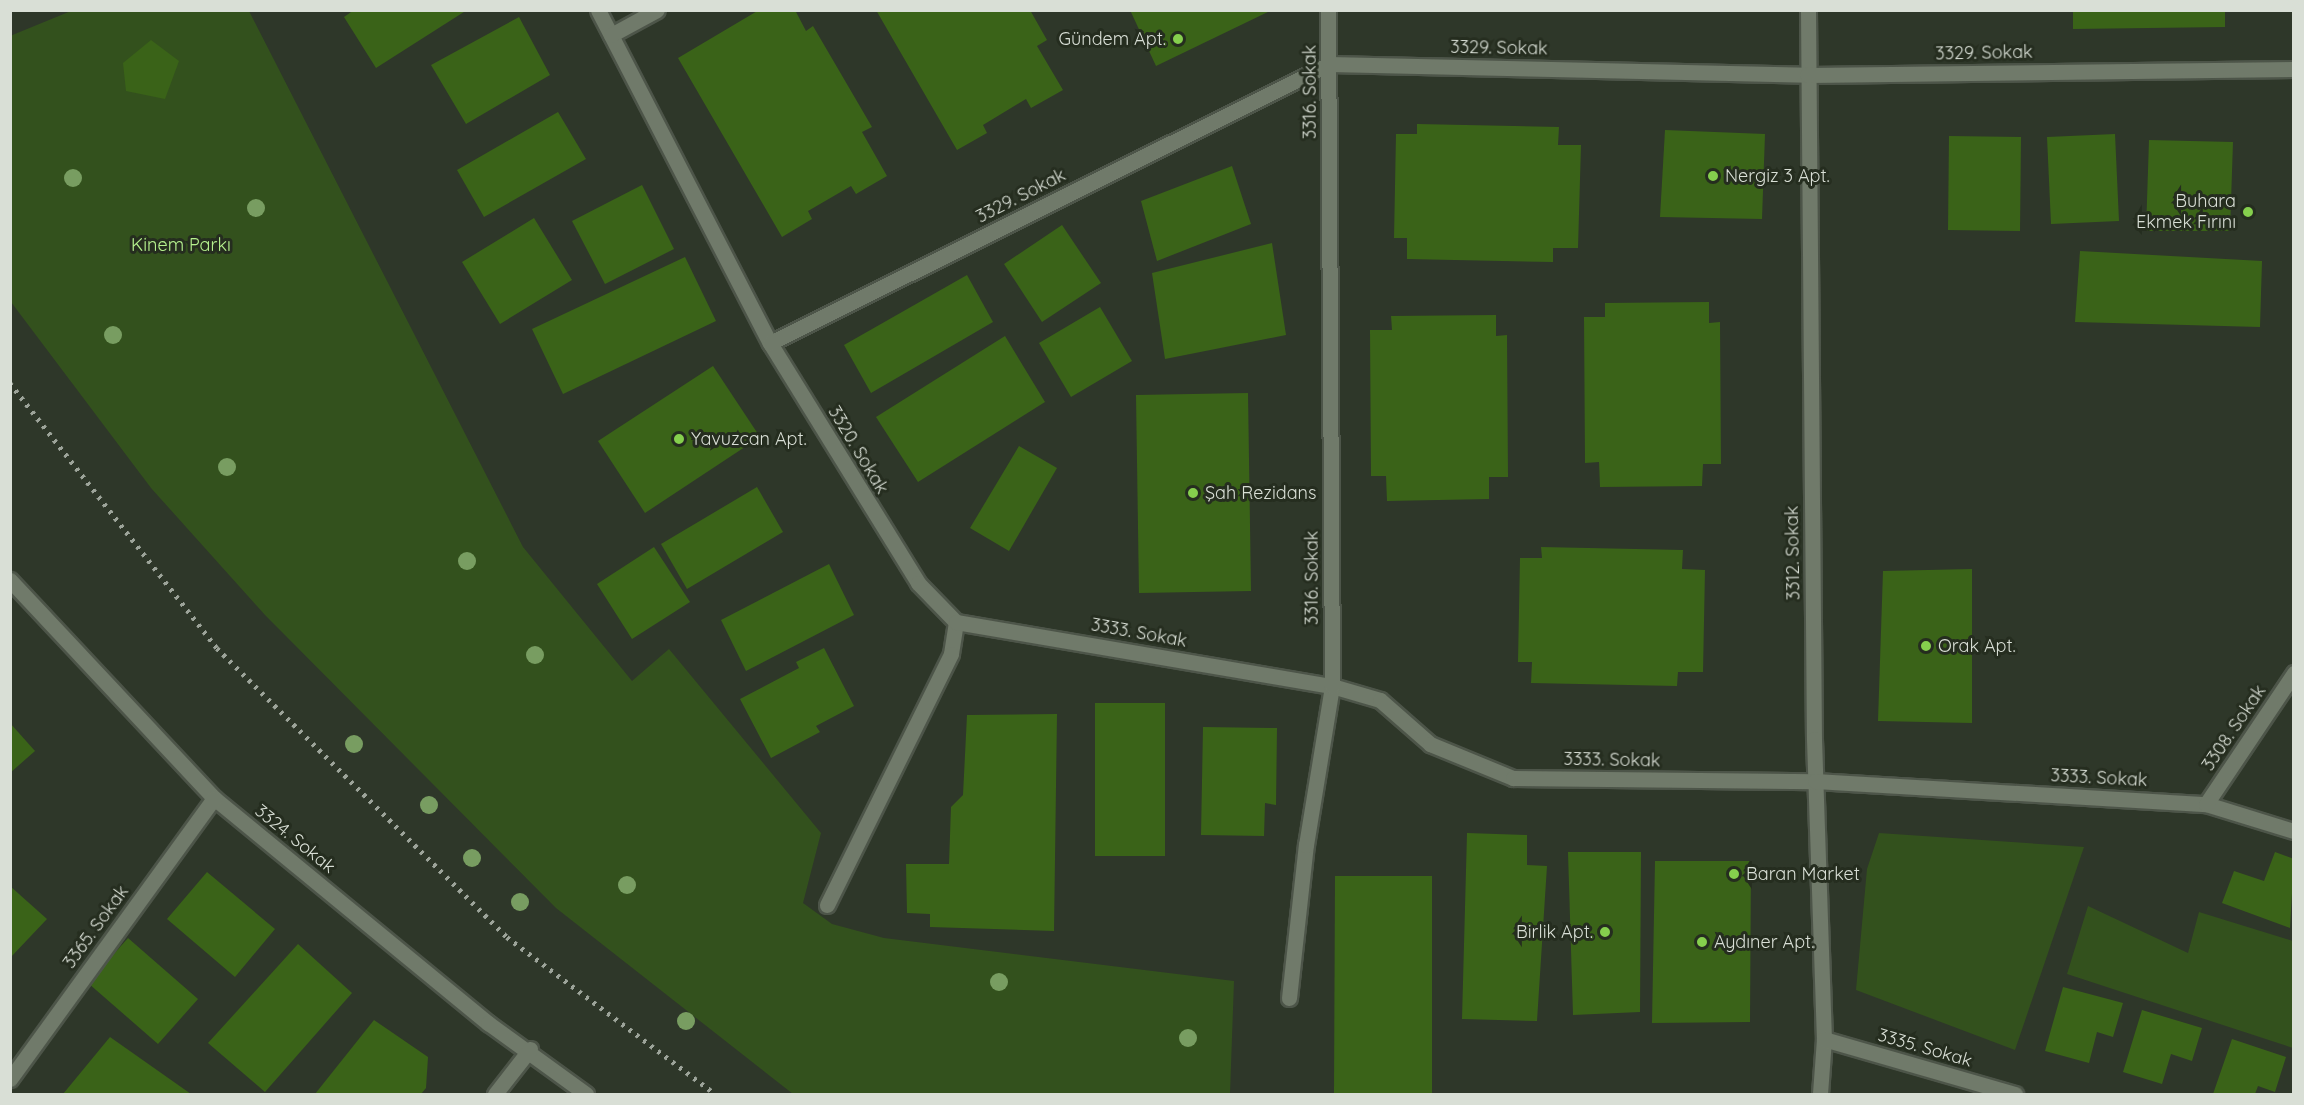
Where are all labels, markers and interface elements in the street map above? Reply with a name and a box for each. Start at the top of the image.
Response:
place label: Gündem Apt. [1059,28,1166,50]
marker: Gündem Apt. [1171,32,1185,46]
street label: 3329. Sokak [1450,36,1548,60]
street label: 3329. Sokak [1935,41,2033,65]
street label: 3316. Sokak [1299,45,1321,139]
street label: 3329. Sokak [973,164,1069,228]
place label: Nergiz 3 Apt. [1725,165,1830,187]
marker: Nergiz 3 Apt. [1706,169,1720,183]
place label: Buhara Ekmek Fırını [2136,191,2236,234]
marker: Buhara Ekmek Fırını [2241,205,2255,219]
park label: Kinem Parkı [131,234,231,256]
street label: 3320. Sokak [823,402,893,498]
place label: Yavuzcan Apt. [691,428,807,450]
marker: Yavuzcan Apt. [672,432,686,446]
place label: Şah Rezidans [1205,482,1316,504]
marker: Şah Rezidans [1186,486,1200,500]
street label: 3312. Sokak [1781,505,1805,601]
street label: 3316. Sokak [1301,531,1323,625]
street label: 3333. Sokak [1089,614,1189,652]
place label: Orak Apt. [1938,635,2016,657]
marker: Orak Apt. [1919,639,1933,653]
street label: 3308. Sokak [2197,681,2271,775]
street label: 3333. Sokak [1563,748,1661,772]
street label: 3333. Sokak [2050,765,2148,791]
street label: 3324. Sokak [250,800,340,878]
place label: Baran Market [1746,863,1860,885]
marker: Baran Market [1727,867,1741,881]
street label: 3365. Sokak [59,881,133,973]
place label: Birlik Apt. [1516,921,1593,943]
marker: Birlik Apt. [1598,925,1612,939]
place label: Aydıner Apt. [1714,931,1814,953]
marker: Aydıner Apt. [1695,935,1709,949]
street label: 3335. Sokak [1875,1024,1975,1072]

